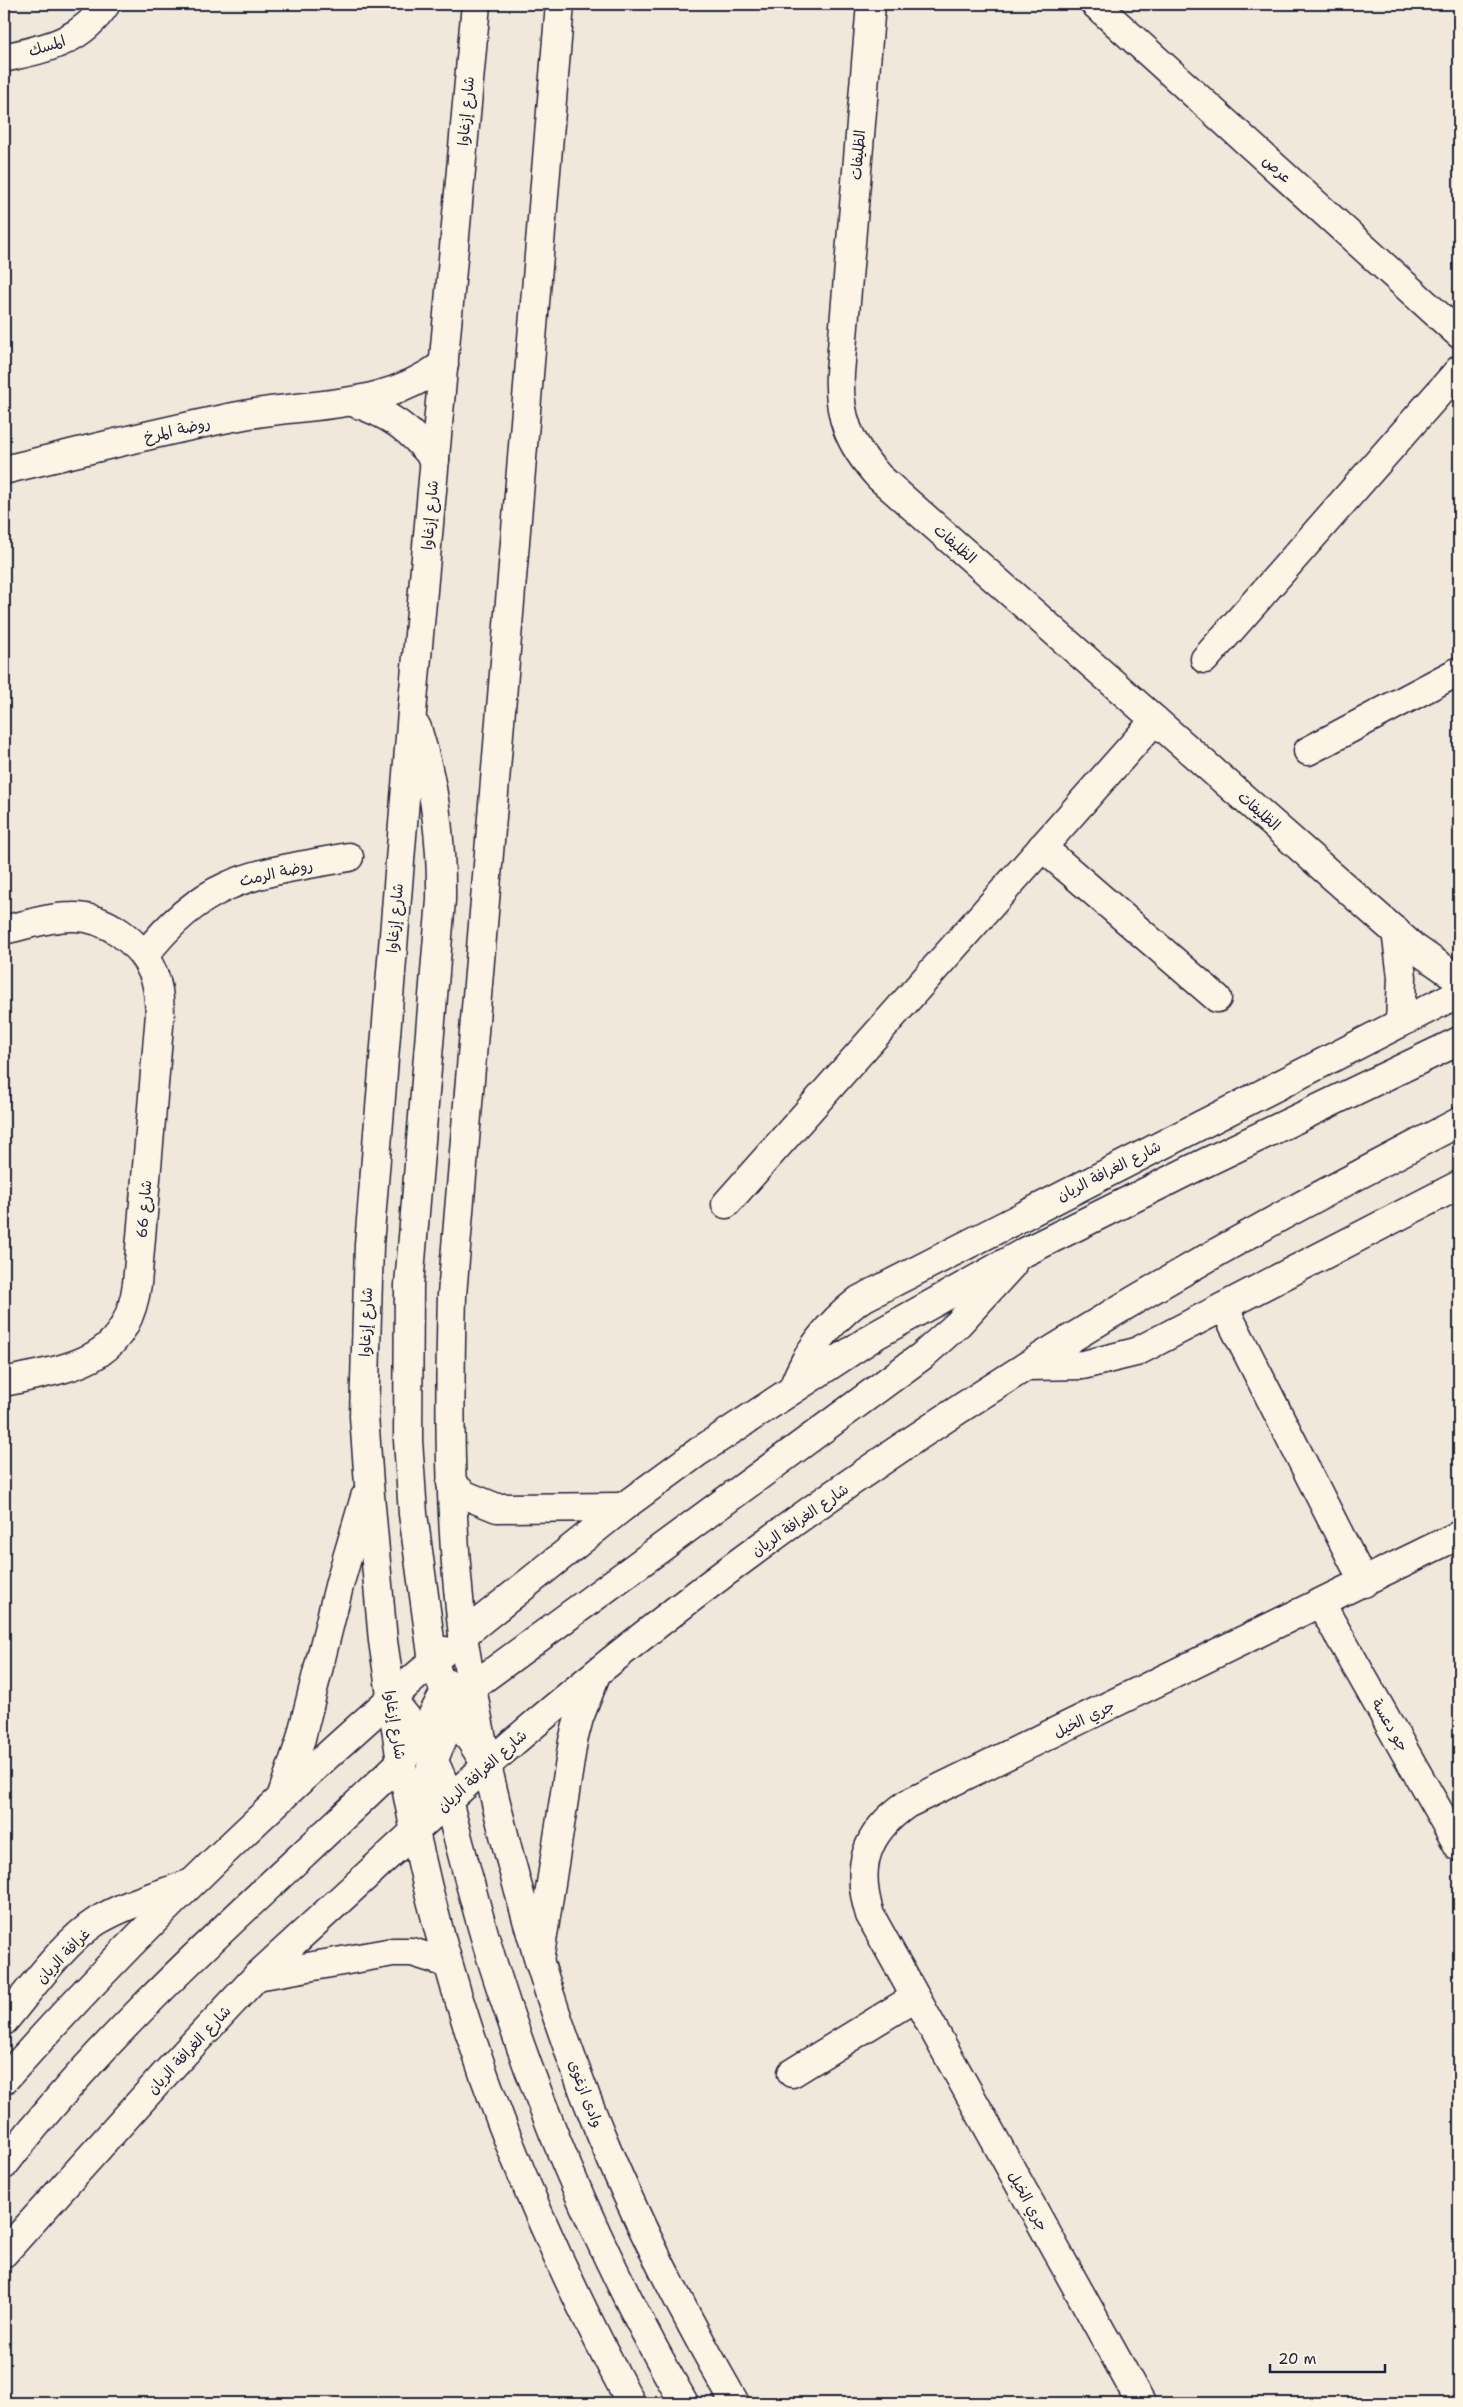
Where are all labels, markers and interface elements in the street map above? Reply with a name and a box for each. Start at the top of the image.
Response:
street label: المسك [26,31,68,61]
street label: شارع إزغاوا [453,75,479,147]
street label: الظليفات [846,129,870,181]
street label: عرص [1258,151,1296,187]
street label: روضة المرخ [142,413,212,447]
street label: شارع إزغاوا [417,479,443,551]
street label: الظليفات [929,520,981,568]
street label: الظليفات [1233,787,1285,835]
street label: روضة الرمث [237,855,315,891]
street label: شارع إزغاوا [382,882,408,954]
street label: شارع الغرافة الريان [1054,1136,1164,1206]
street label: شارع 66 [132,1179,156,1239]
street label: شارع إزغاوا [355,1287,377,1357]
street label: شارع الغرافة الريان [747,1479,853,1561]
street label: شارع إزغاوا [380,1689,410,1761]
street label: جو دعسة [1367,1695,1413,1755]
street label: جري الخيل [1050,1696,1118,1743]
street label: شارع الغرافة الريان [433,1725,531,1817]
street label: غرافة الريان [32,1924,94,1988]
street label: شارع الغرافة الريان [143,2001,235,2099]
street label: وادى ازغوى [564,2057,608,2131]
street label: جري الخيل [1002,2167,1053,2235]
scale bar [1270,2342,1386,2374]
text: 20 m [1278,2349,1317,2369]

